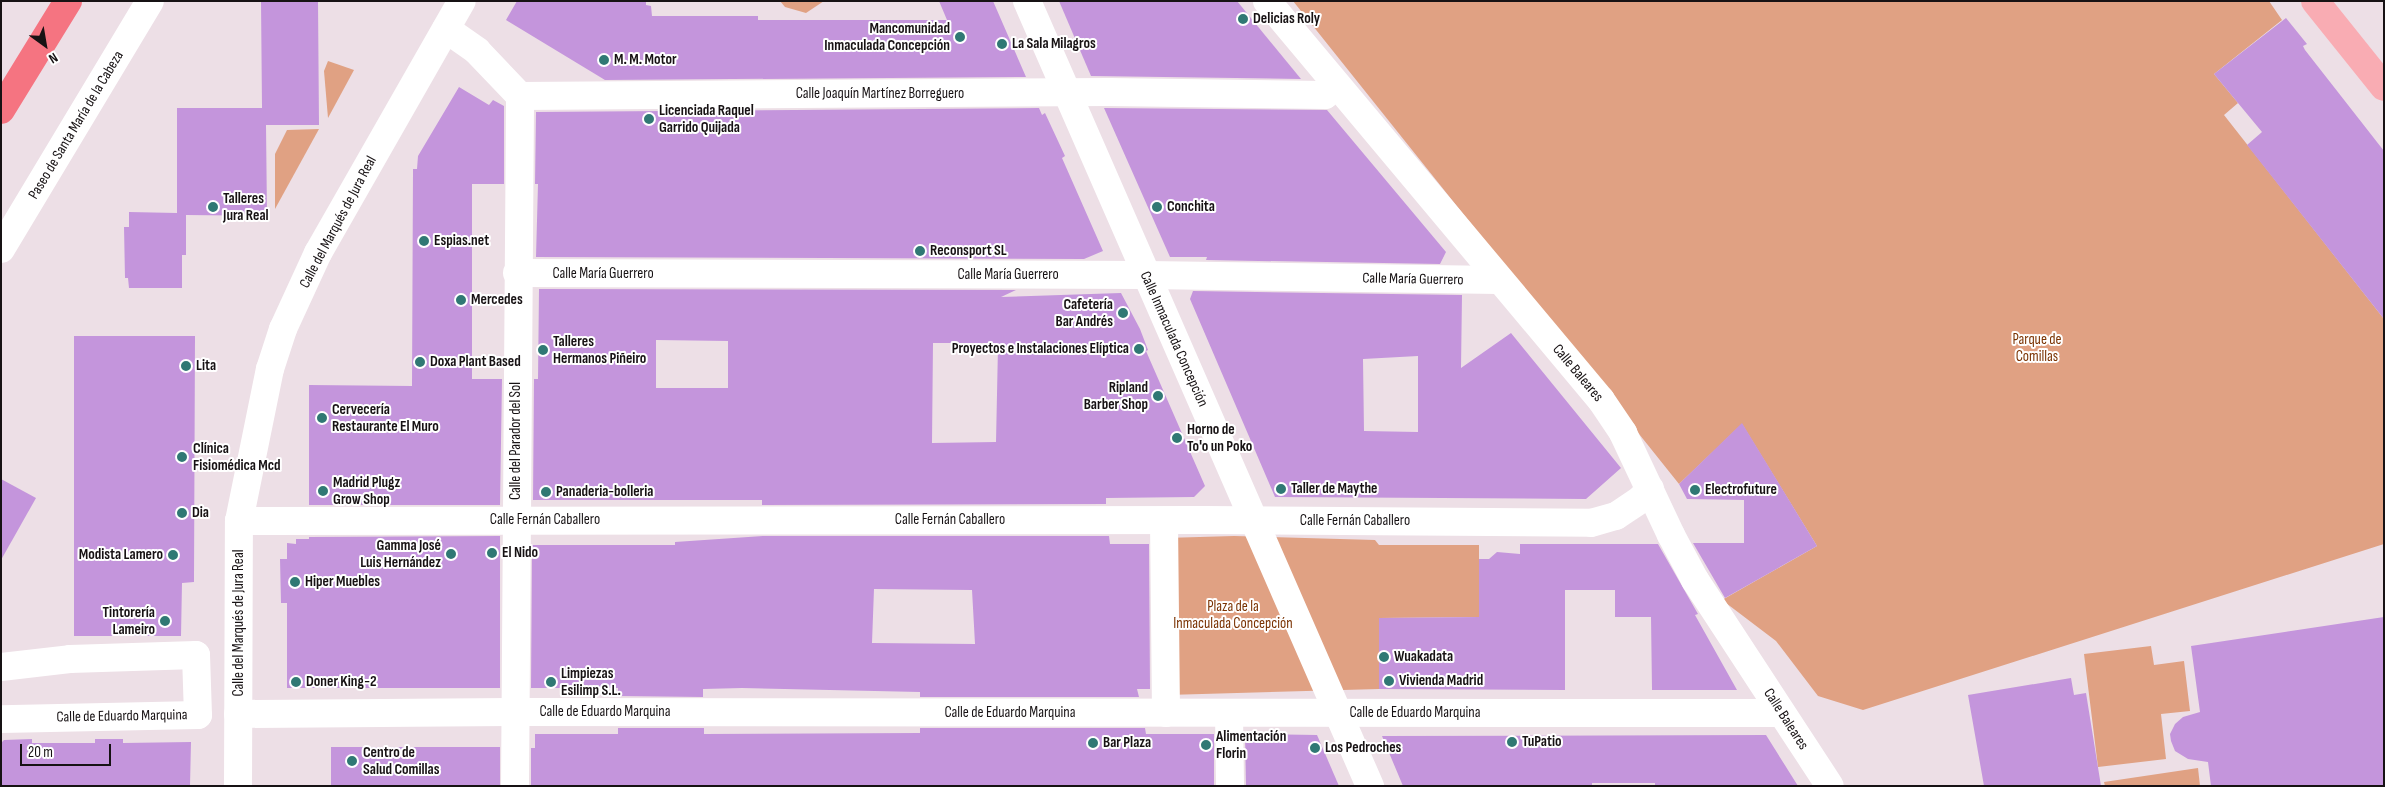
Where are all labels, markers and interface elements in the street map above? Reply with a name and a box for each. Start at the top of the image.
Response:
place label: Delicias Roly [1253,10,1320,28]
marker: Delicias Roly [1237,13,1249,25]
place label: Mancomunidad Inmaculada Concepción [824,19,950,54]
north arrow [20,20,70,70]
marker: Mancomunidad Inmaculada Concepción [954,31,966,43]
place label: La Sala Milagros [1012,35,1096,53]
marker: La Sala Milagros [996,38,1008,50]
street label: Paseo de Santa María de la Cabeza [25,48,127,202]
text: N [46,49,61,67]
place label: M. M. Motor [614,51,677,69]
marker: M. M. Motor [598,54,610,66]
street label: Calle Joaquín Martínez Borreguero [796,85,964,103]
place label: Licenciada Raquel Garrido Quijada [659,101,754,136]
marker: Licenciada Raquel Garrido Quijada [643,113,655,125]
street label: Calle del Marqués de Jura Real [296,153,380,291]
place label: Talleres Jura Real [223,189,269,224]
place label: Conchita [1167,198,1215,216]
marker: Talleres Jura Real [207,201,219,213]
marker: Conchita [1151,201,1163,213]
place label: Espias.net [434,232,489,250]
marker: Espias.net [418,235,430,247]
place label: Reconsport SL [930,242,1007,260]
marker: Reconsport SL [914,245,926,257]
street label: Calle María Guerrero [552,265,654,283]
street label: Calle María Guerrero [957,266,1059,284]
street label: Calle Inmaculada Concepción [1136,269,1212,409]
street label: Calle María Guerrero [1362,269,1464,289]
place label: Mercedes [471,291,523,309]
marker: Mercedes [455,294,467,306]
place label: Cafetería Bar Andrés [1056,295,1113,330]
marker: Cafetería Bar Andrés [1117,307,1129,319]
park label: Parque de Comillas [2012,330,2062,365]
place label: Talleres Hermanos Piñeiro [553,332,646,367]
place label: Proyectos e Instalaciones Elíptica [952,340,1129,358]
street label: Calle Baleares [1549,341,1607,405]
marker: Proyectos e Instalaciones Elíptica [1133,343,1145,355]
marker: Talleres Hermanos Piñeiro [537,344,549,356]
place label: Doxa Plant Based [430,353,521,371]
marker: Doxa Plant Based [414,356,426,368]
place label: Lita [196,357,216,375]
marker: Lita [180,360,192,372]
place label: Ripland Barber Shop [1084,378,1148,413]
street label: Calle del Parador del Sol [507,382,525,500]
marker: Ripland Barber Shop [1152,390,1164,402]
place label: Cervecería Restaurante El Muro [332,400,439,435]
marker: Cervecería Restaurante El Muro [316,412,328,424]
place label: Horno de To'o un Poko [1187,420,1252,455]
marker: Horno de To'o un Poko [1171,432,1183,444]
place label: Clínica Fisiomédica Mcd [193,439,281,474]
marker: Clínica Fisiomédica Mcd [175,450,189,464]
place label: Madrid Plugz Grow Shop [333,473,400,508]
place label: Taller de Maythe [1291,480,1377,498]
place label: Electrofuture [1705,481,1777,499]
place label: Panaderia-bolleria [556,483,653,501]
marker: Taller de Maythe [1275,483,1287,495]
marker: Electrofuture [1689,484,1701,496]
marker: Madrid Plugz Grow Shop [317,485,329,497]
marker: Panaderia-bolleria [540,486,552,498]
place label: Dia [192,504,209,522]
marker: Dia [176,507,188,519]
street label: Calle Fernán Caballero [490,511,600,529]
street label: Calle Fernán Caballero [895,511,1005,529]
street label: Calle Fernán Caballero [1300,512,1410,530]
place label: Gamma José Luis Hernández [360,536,441,571]
place label: El Nido [502,544,538,562]
place label: Modista Lamero [79,546,163,564]
marker: El Nido [486,547,498,559]
marker: Gamma José Luis Hernández [445,548,457,560]
marker: Modista Lamero [167,549,179,561]
street label: Calle del Marqués de Jura Real [230,550,248,696]
place label: Hiper Muebles [305,573,380,591]
marker: Hiper Muebles [289,576,301,588]
park label: Plaza de la Inmaculada Concepción [1173,597,1293,632]
place label: Tintorería Lameiro [103,603,155,638]
marker: Tintorería Lameiro [159,615,171,627]
place label: Wuakadata [1394,648,1453,666]
marker: Wuakadata [1378,651,1390,663]
place label: Limpiezas Esilimp S.L. [561,664,621,699]
place label: Vivienda Madrid [1399,672,1483,690]
place label: Doner King-2 [306,673,377,691]
marker: Vivienda Madrid [1383,675,1395,687]
marker: Doner King-2 [290,676,302,688]
marker: Limpiezas Esilimp S.L. [545,676,557,688]
street label: Calle Baleares [1760,685,1812,753]
street label: Calle de Eduardo Marquina [539,703,671,721]
street label: Calle de Eduardo Marquina [944,704,1076,722]
street label: Calle de Eduardo Marquina [1349,704,1481,722]
street label: Calle de Eduardo Marquina [56,706,188,726]
place label: Alimentación Florin [1216,727,1286,762]
place label: TuPatio [1522,733,1562,751]
scale bar [22,734,114,766]
place label: Bar Plaza [1103,734,1151,752]
marker: TuPatio [1506,736,1518,748]
marker: Bar Plaza [1087,737,1099,749]
marker: Alimentación Florin [1200,739,1212,751]
place label: Los Pedroches [1325,739,1401,757]
marker: Los Pedroches [1309,742,1321,754]
text: 20 m [28,743,53,762]
place label: Centro de Salud Comillas [363,743,439,778]
marker: Centro de Salud Comillas [345,754,359,768]

